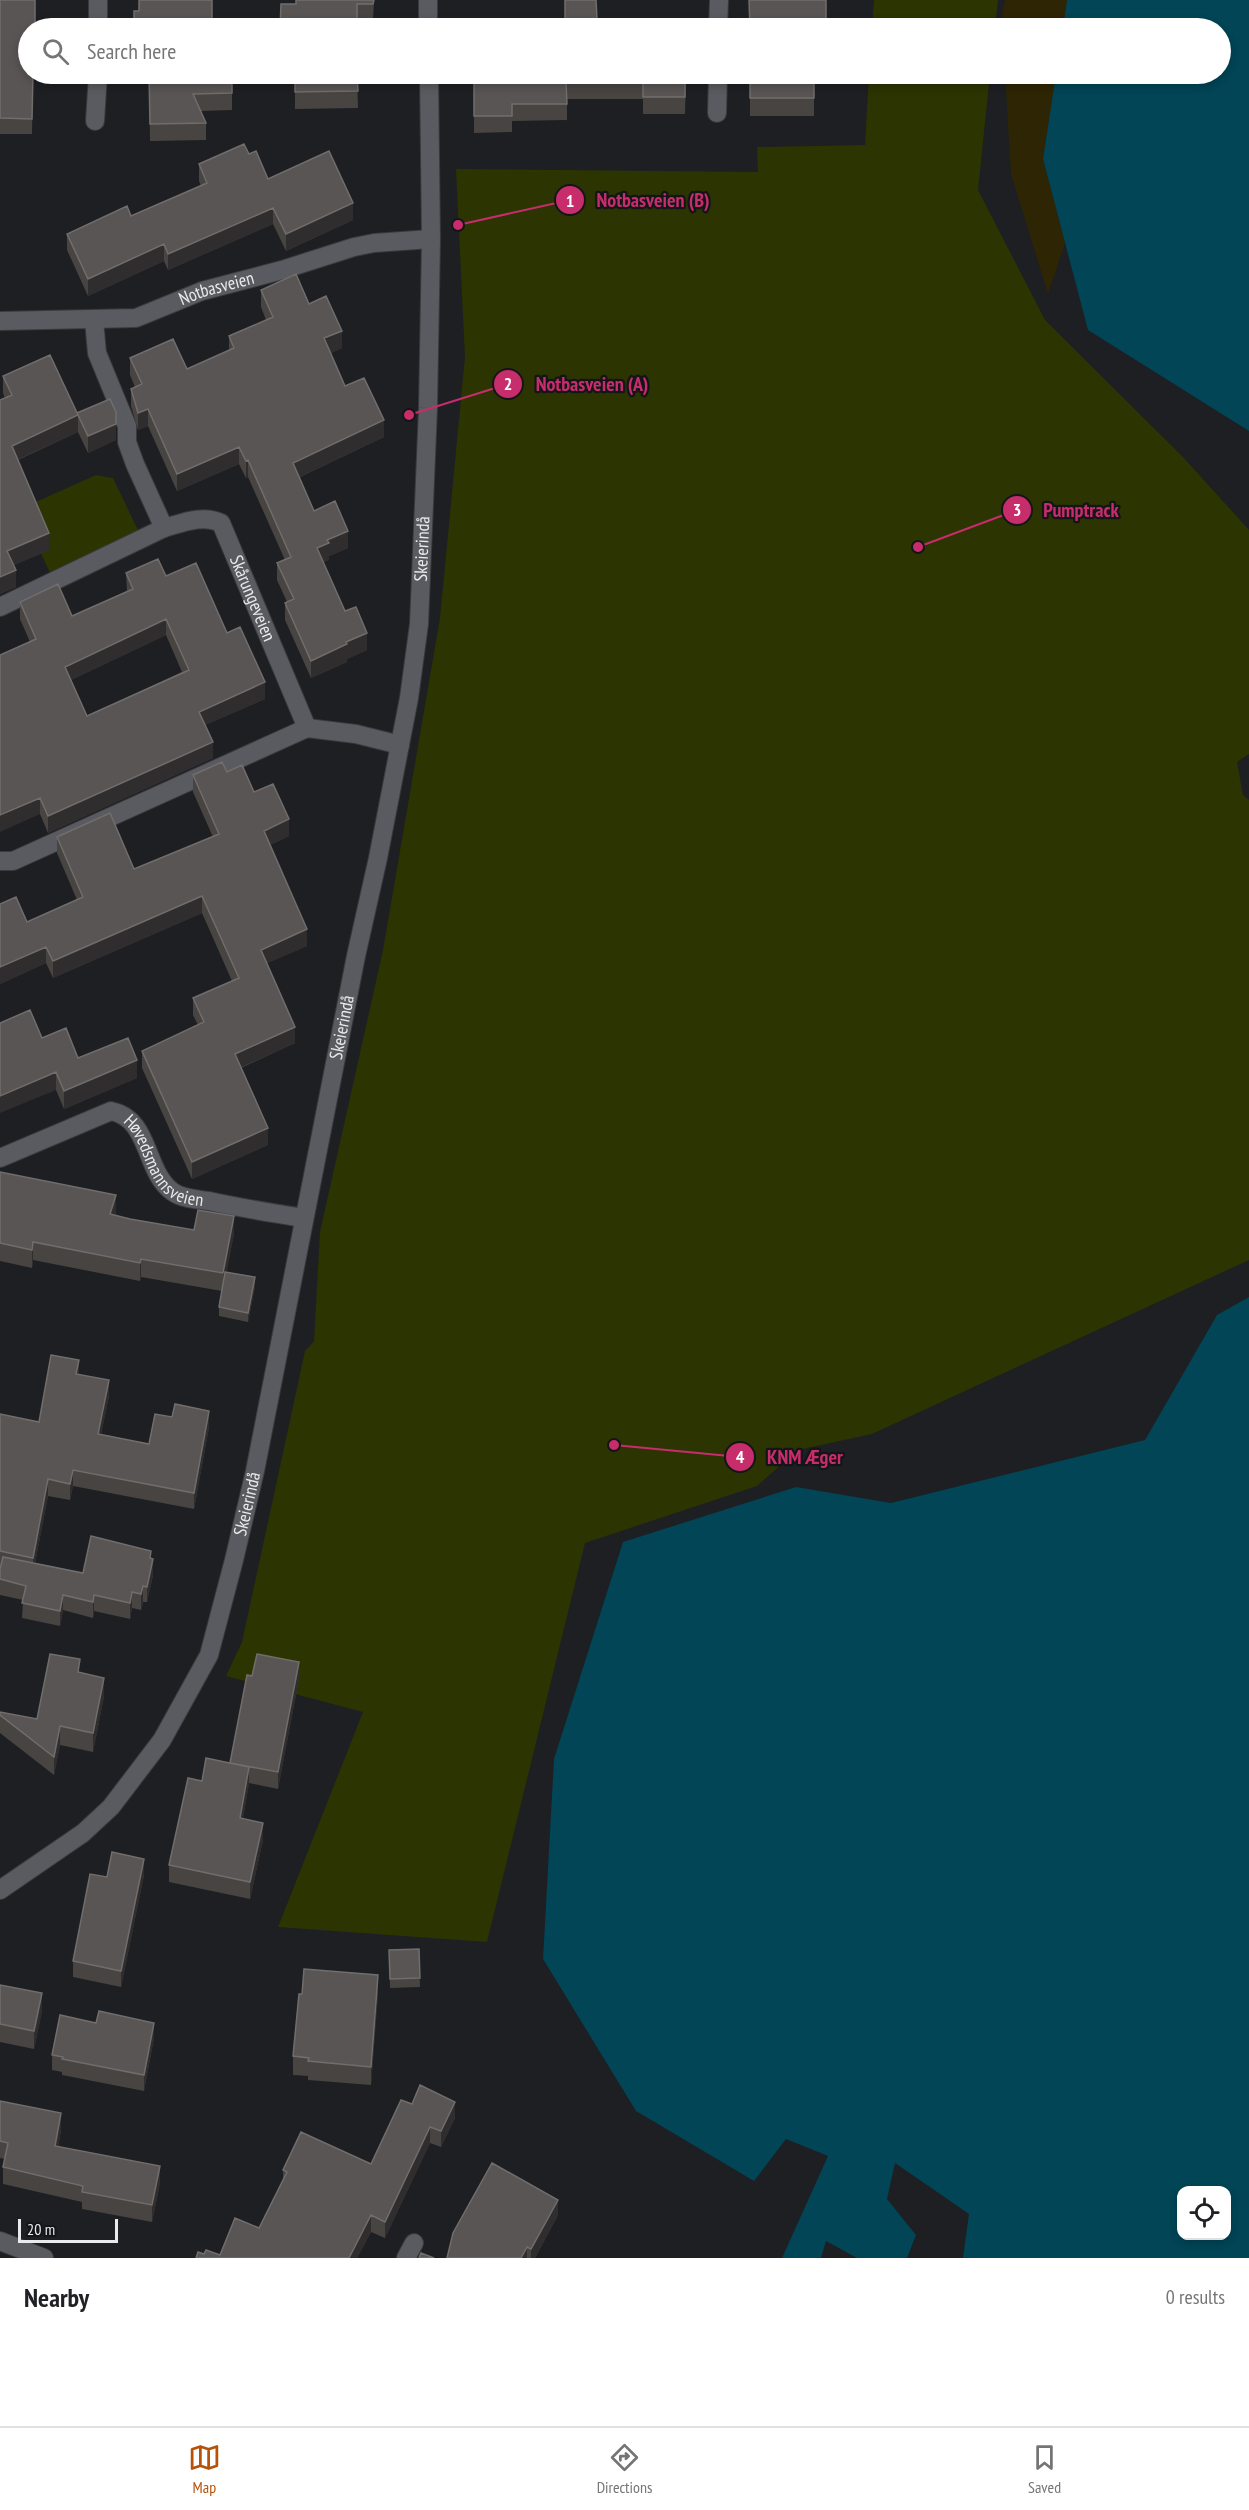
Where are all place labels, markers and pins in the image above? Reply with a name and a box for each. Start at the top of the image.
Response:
callout: Notbasveien (B) [555,181,722,219]
callout: Notbasveien (A) [493,365,660,403]
callout: Pumptrack [1002,491,1131,529]
callout: KNM Æger [725,1438,855,1476]

